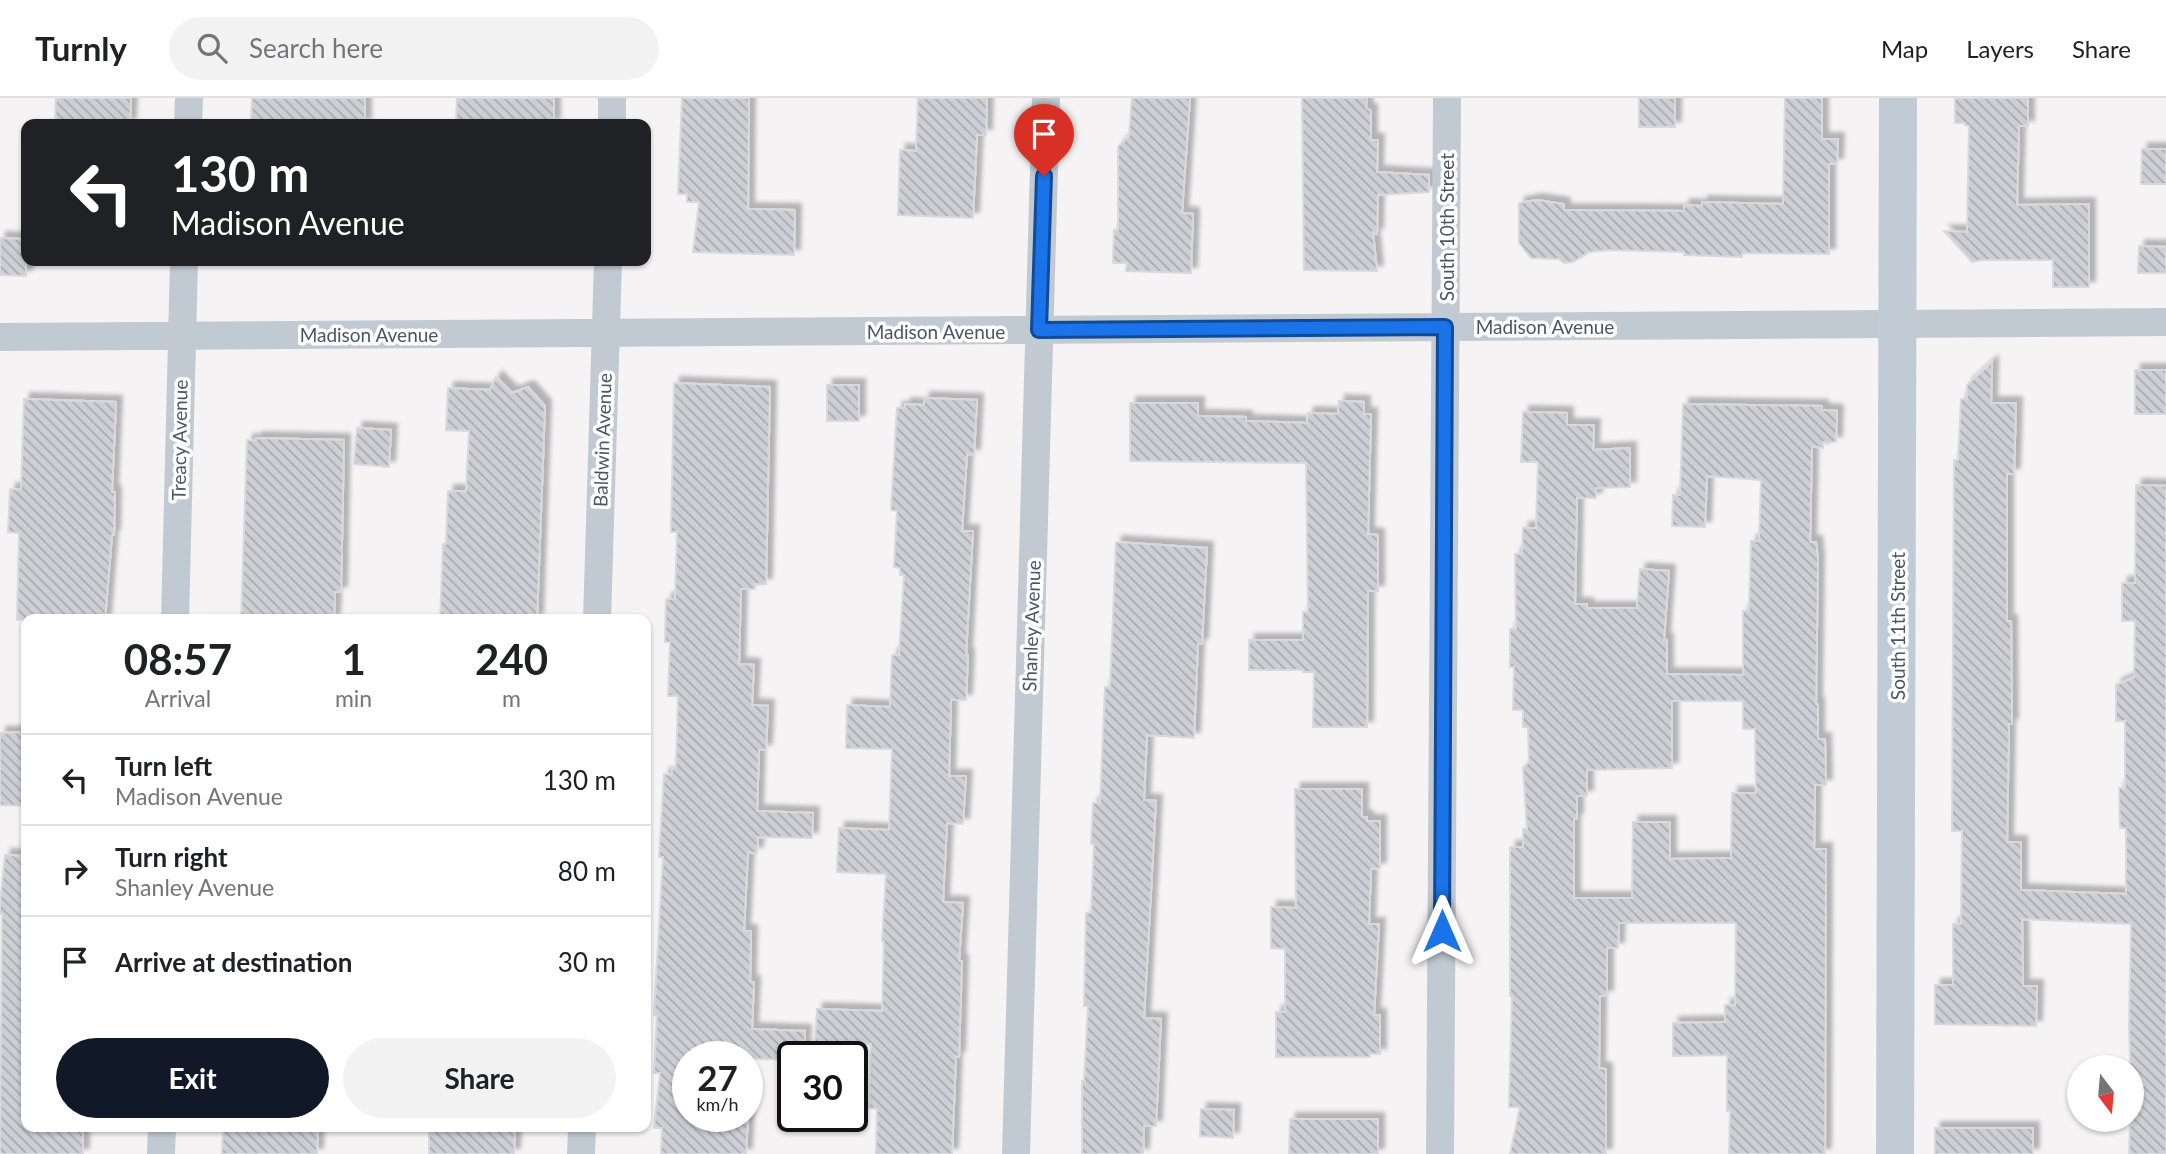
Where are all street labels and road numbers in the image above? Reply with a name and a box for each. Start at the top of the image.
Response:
street label: South 10th Street [1435,153,1458,301]
street label: Madison Avenue [1476,315,1614,338]
street label: Madison Avenue [867,320,1005,343]
street label: Madison Avenue [300,323,438,346]
street label: Baldwin Avenue [588,373,616,507]
street label: Treacy Avenue [166,379,192,501]
street label: South 11th Street [1886,552,1909,700]
street label: Shanley Avenue [1017,560,1045,692]

